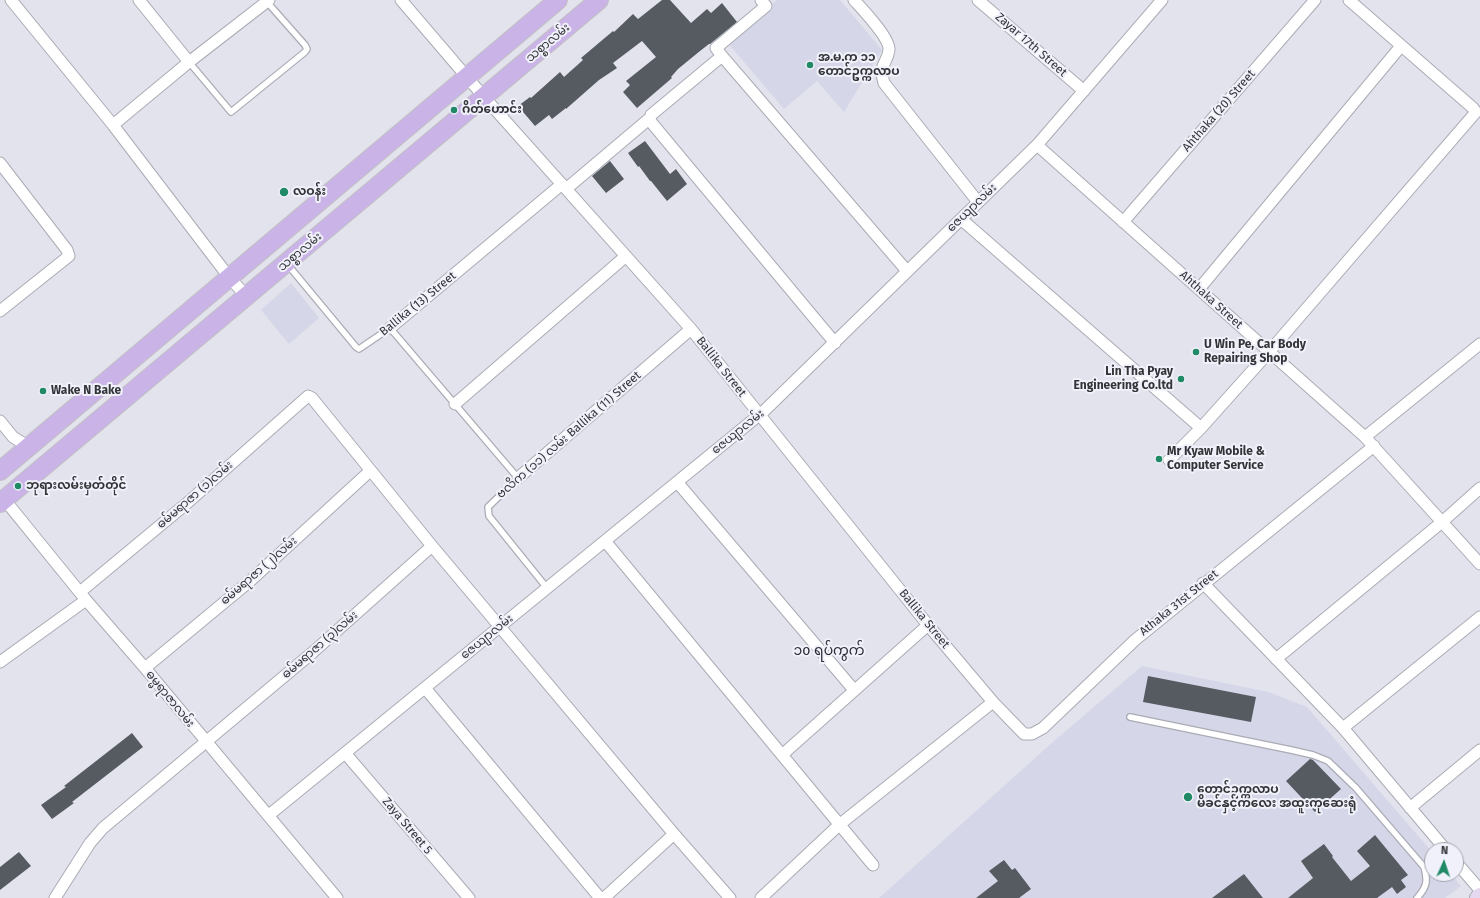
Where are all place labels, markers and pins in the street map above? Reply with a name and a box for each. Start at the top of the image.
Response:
place label: အ.မ.က ၁၁ တောင်ဥက္ကလာပ [818,51,900,79]
marker: အ.မ.က ၁၁ တောင်ဥက္ကလာပ [805,60,815,70]
place label: ဂိတ်ဟောင်း [462,103,522,117]
marker: ဂိတ်ဟောင်း [449,105,459,115]
place label: လဝန်း [293,185,326,199]
marker: လဝန်း [278,186,290,198]
place label: U Win Pe, Car Body Repairing Shop [1204,338,1306,366]
marker: U Win Pe, Car Body Repairing Shop [1191,347,1201,357]
place label: Lin Tha Pyay Engineering Co.ltd [1074,365,1173,393]
marker: Lin Tha Pyay Engineering Co.ltd [1176,374,1186,384]
place label: Wake N Bake [51,384,121,398]
marker: Wake N Bake [38,386,48,396]
place label: Mr Kyaw Mobile & Computer Service [1167,445,1265,473]
marker: Mr Kyaw Mobile & Computer Service [1154,454,1164,464]
place label: ဘုရားလမ်းမှတ်တိုင် [26,479,126,493]
marker: ဘုရားလမ်းမှတ်တိုင် [13,481,23,491]
place label: တောင်ဥက္ကလာပ မိခင်နှင့်ကလေး အထူးကုဆေးရုံ [1197,783,1356,811]
marker: တောင်ဥက္ကလာပ မိခင်နှင့်ကလေး အထူးကုဆေးရုံ [1182,791,1194,803]

